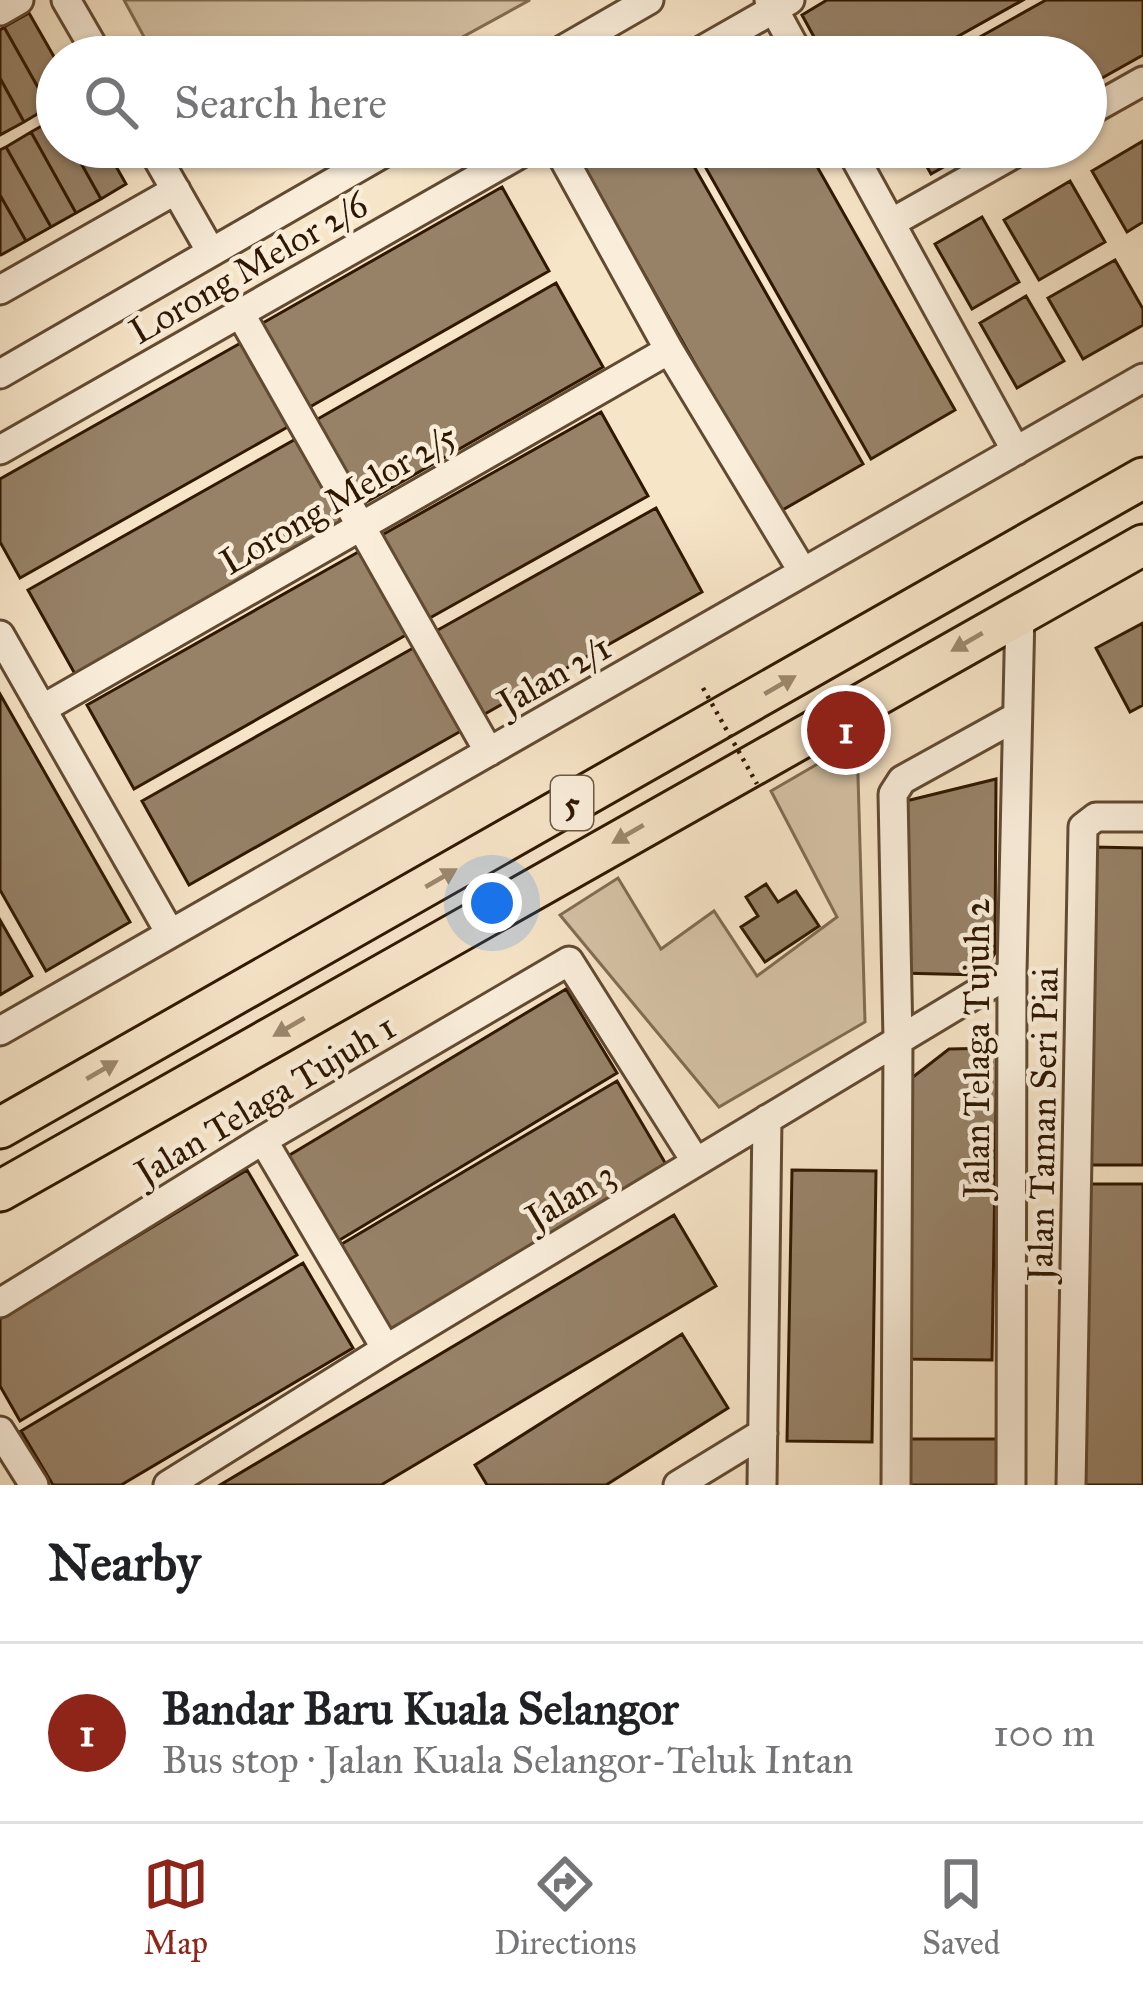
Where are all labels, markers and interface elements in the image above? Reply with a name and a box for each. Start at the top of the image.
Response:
search box [36,36,1107,168]
icon: search [78,69,144,135]
text: Search here [174,75,387,130]
street label: Lorong Melor 2/6 [122,181,377,354]
street label: Lorong Melor 2/5 [212,413,465,584]
street label: Jalan 2/1 [487,625,619,727]
one-way arrow [950,631,984,652]
one-way arrow [763,676,797,697]
pin: 1 [807,685,885,775]
road number: 5 [551,776,593,830]
one-way arrow [611,823,645,844]
one-way arrow [424,868,458,889]
your location [462,873,522,933]
street label: Jalan Telaga Tujuh 2 [955,898,999,1202]
street label: Jalan Taman Seri Piai [1018,967,1068,1285]
street label: Jalan Telaga Tujuh 1 [124,1005,404,1197]
one-way arrow [272,1015,305,1036]
one-way arrow [85,1061,118,1082]
street label: Jalan 3 [515,1152,623,1241]
text: Nearby [48,1532,200,1594]
text: Bandar Baru Kuala Selangor [162,1681,679,1736]
text: 1 [79,1709,95,1757]
text: 100 m [993,1709,1095,1757]
text: Bus stop · Jalan Kuala Selangor-Teluk Intan [162,1736,853,1784]
tab: Map [143,1851,209,1963]
tab: Directions [494,1851,636,1963]
tab: Saved [922,1851,1000,1963]

